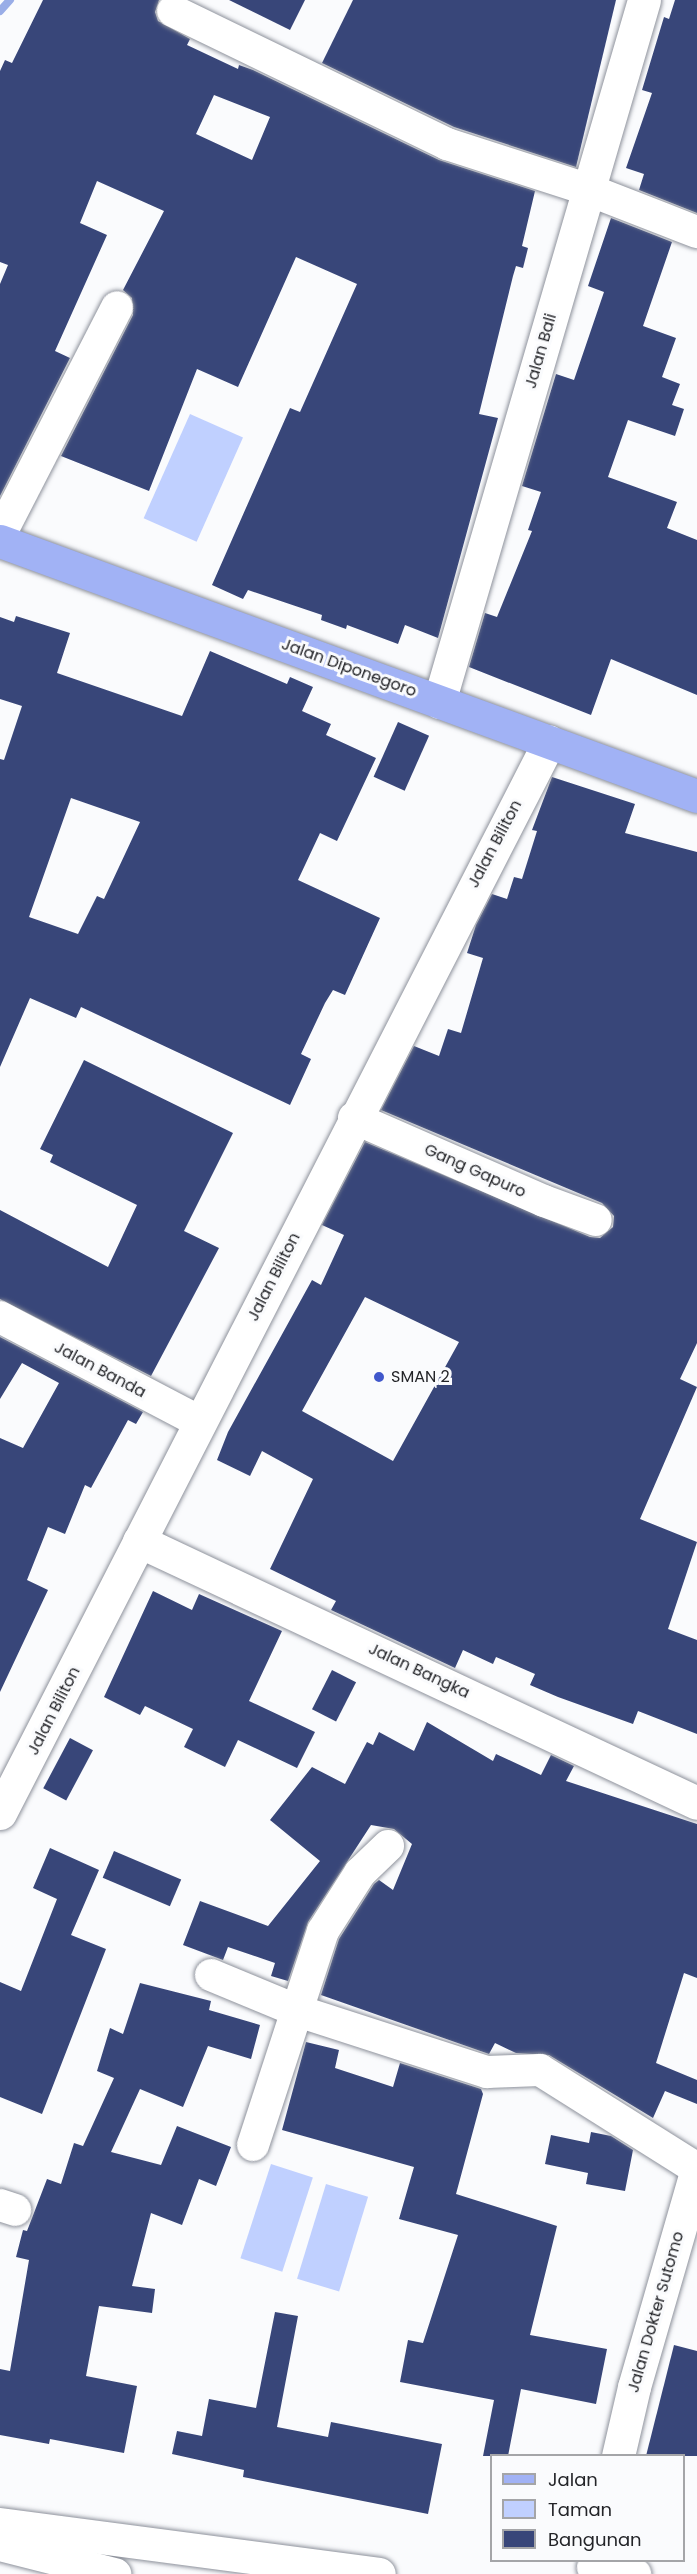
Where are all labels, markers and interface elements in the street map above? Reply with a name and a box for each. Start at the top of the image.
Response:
street label: Jalan Bali [521,311,561,391]
street label: Jalan Diponegoro [279,635,419,701]
street label: Jalan Biliton [464,797,526,891]
street label: Gang Gapuro [421,1140,529,1202]
street label: Jalan Biliton [244,1230,304,1324]
street label: Jalan Banda [51,1338,149,1402]
place label: SMAN 2 [391,1367,450,1387]
marker: SMAN 2 [372,1370,386,1384]
street label: Jalan Bangka [365,1639,473,1703]
street label: Jalan Biliton [24,1664,84,1758]
street label: Jalan Dokter Sutomo [624,2229,688,2395]
legend [490,2454,685,2562]
text: Jalan [548,2467,598,2492]
text: Taman [548,2497,612,2522]
text: Bangunan [548,2527,642,2552]

